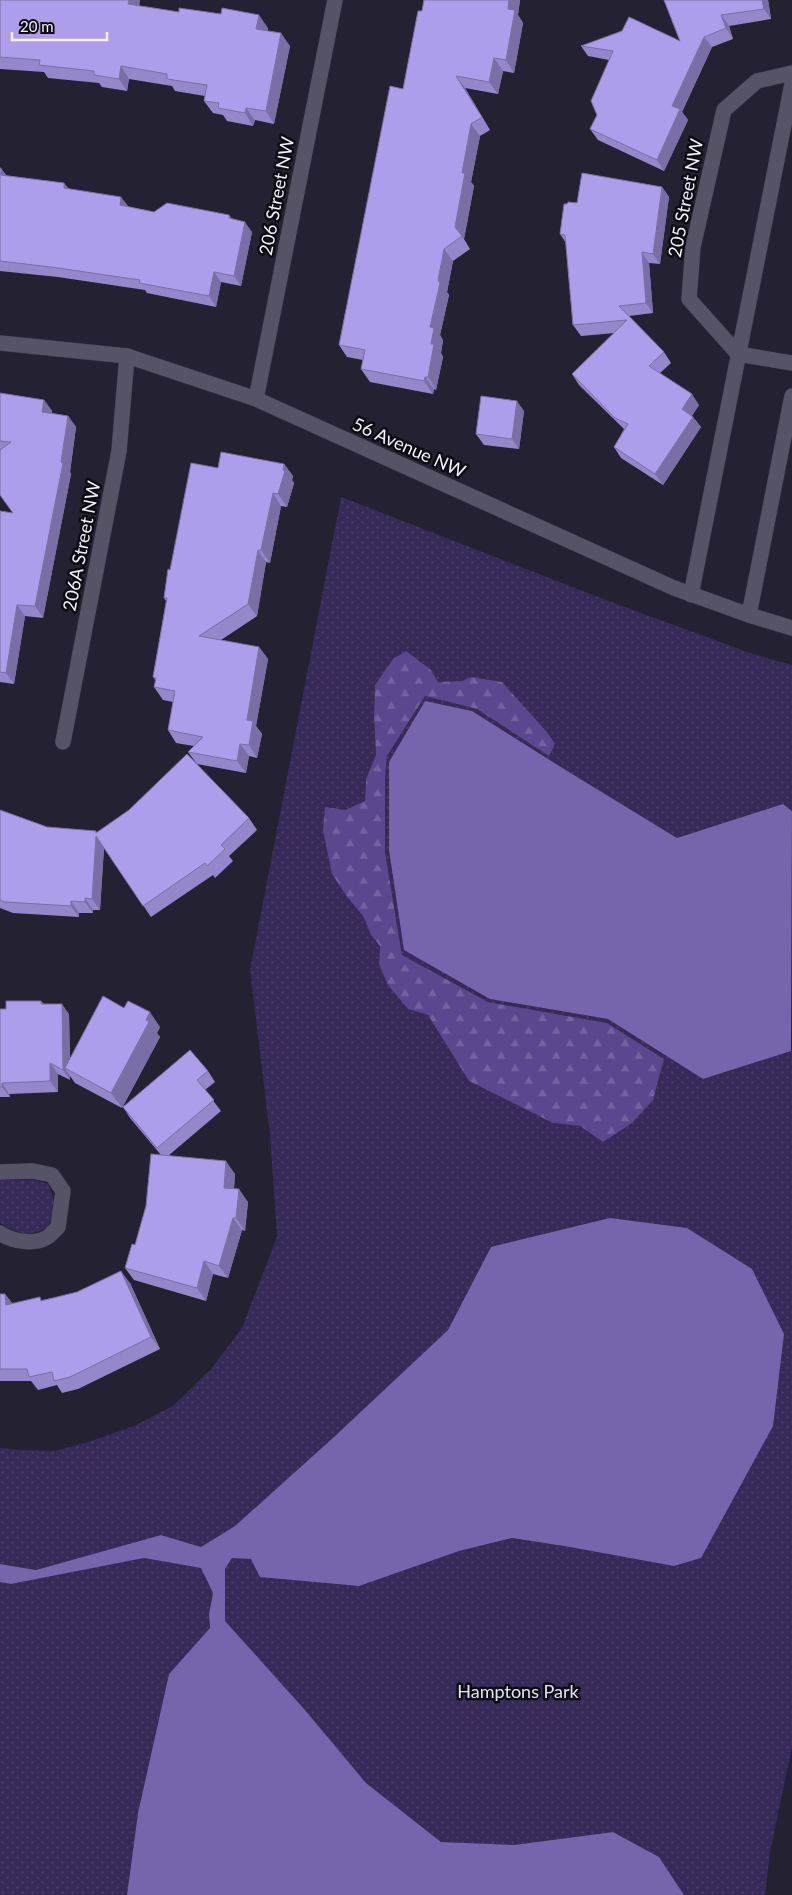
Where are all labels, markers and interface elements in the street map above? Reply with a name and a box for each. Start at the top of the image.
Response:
scale bar [12,10,108,42]
text: 20 m [20,17,54,35]
street label: 206 Street NW [254,134,298,257]
street label: 205 Street NW [663,136,707,259]
street label: 56 Avenue NW [349,412,470,482]
street label: 206A Street NW [58,479,104,613]
park label: Hamptons Park [457,1680,580,1702]

